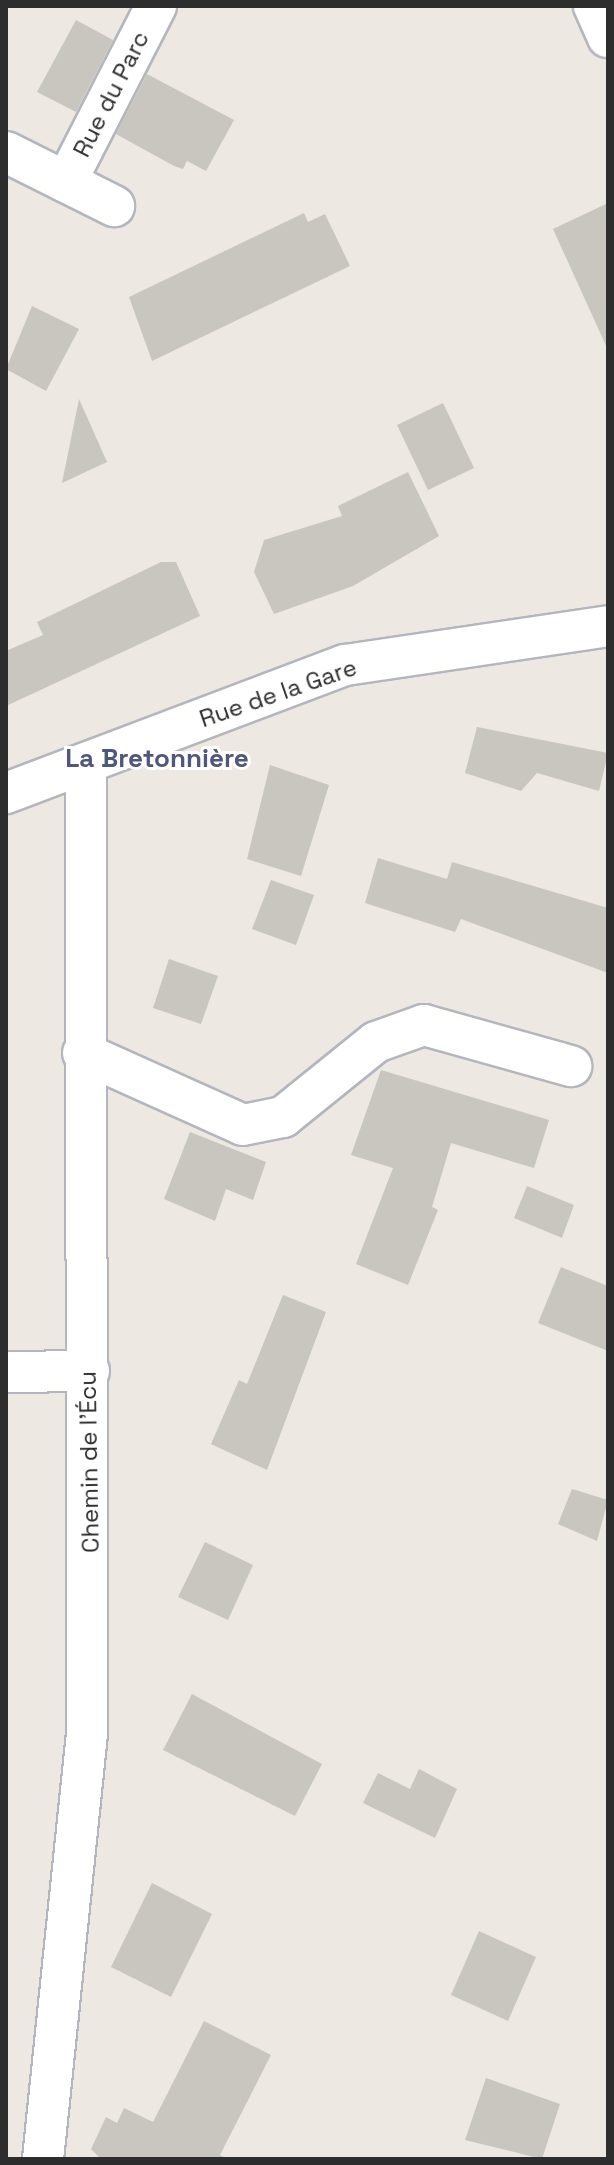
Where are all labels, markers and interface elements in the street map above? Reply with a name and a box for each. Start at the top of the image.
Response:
street label: Rue du Parc [67,26,155,162]
street label: Rue de la Gare [196,653,360,733]
district label: La Bretonnière [65,743,249,775]
street label: Chemin de l'Écu [73,1371,105,1553]

